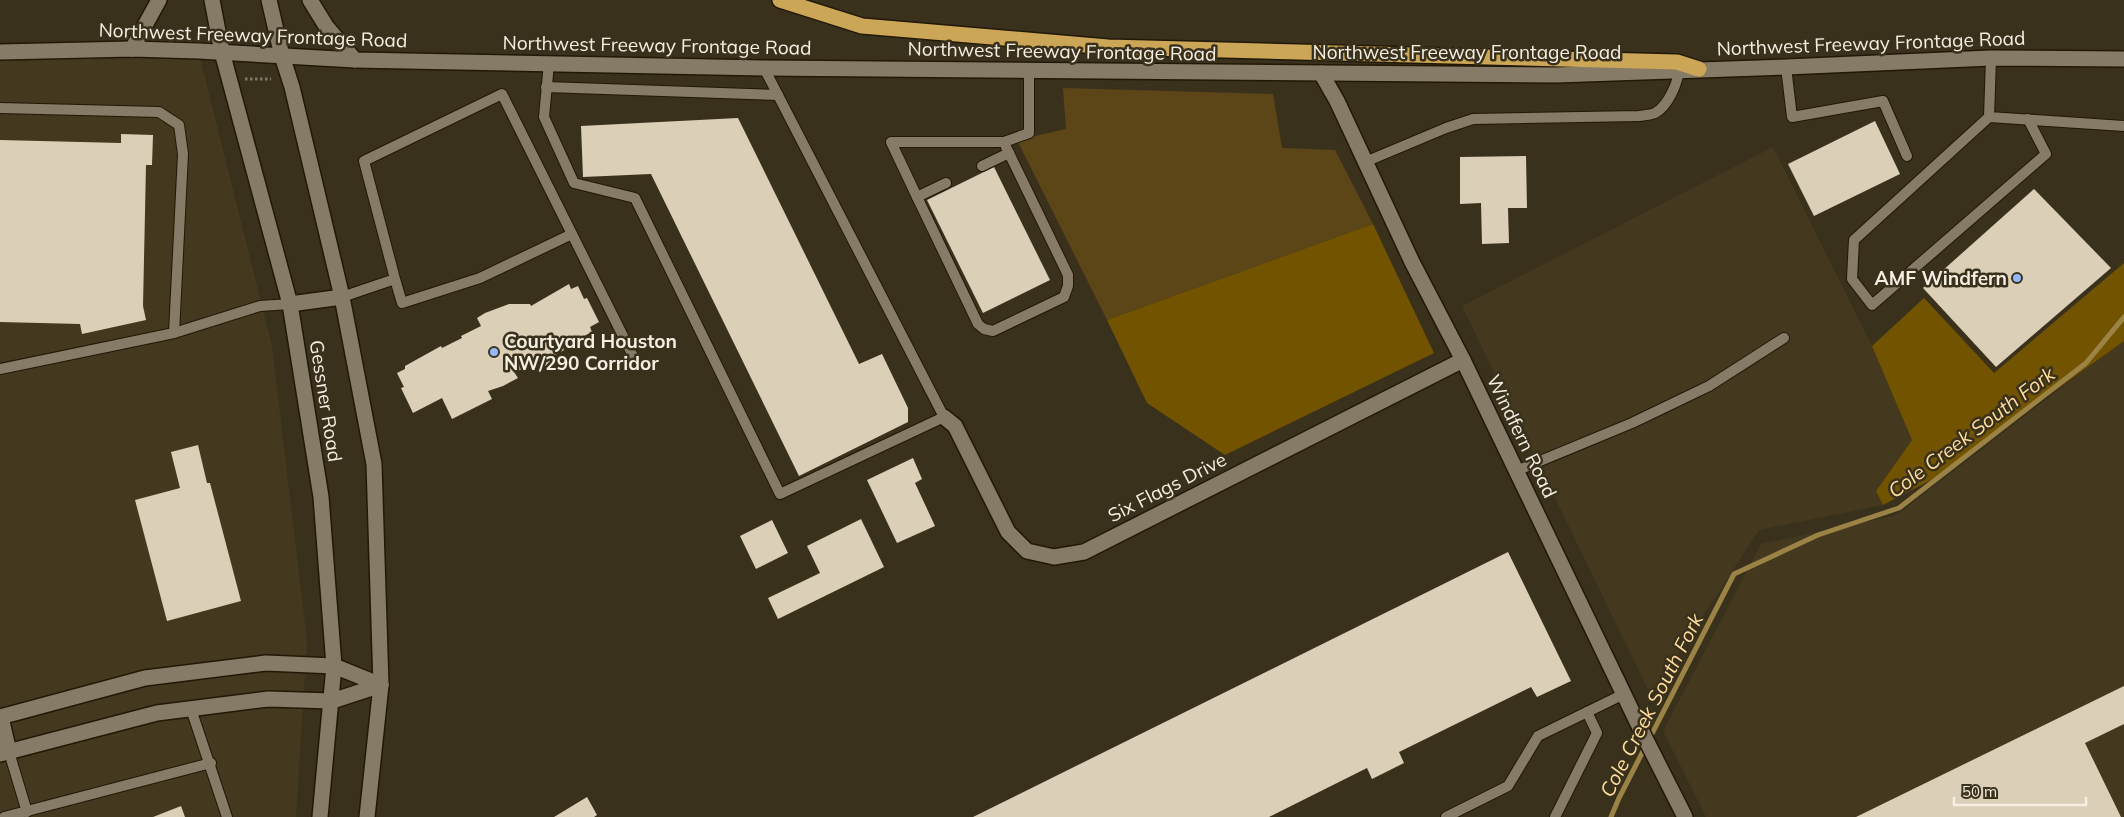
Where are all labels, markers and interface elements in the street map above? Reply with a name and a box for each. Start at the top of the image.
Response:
street label: Northwest Freeway Frontage Road [98,18,408,52]
street label: Northwest Freeway Frontage Road [1716,26,2026,60]
street label: Northwest Freeway Frontage Road [502,30,812,60]
street label: Northwest Freeway Frontage Road [907,36,1217,66]
street label: Northwest Freeway Frontage Road [1313,40,1621,64]
place label: AMF Windfern [1875,266,2007,290]
marker: AMF Windfern [2011,272,2023,284]
place label: Courtyard Houston NW/290 Corridor [504,329,677,375]
street label: Gessner Road [305,338,347,464]
marker: Courtyard Houston NW/290 Corridor [488,346,500,358]
water label: Cole Creek South Fork [1883,361,2060,503]
street label: Windfern Road [1482,370,1562,502]
street label: Six Flags Drive [1104,447,1230,527]
water label: Cole Creek South Fork [1594,608,1708,801]
scale bar [1954,774,2086,806]
text: 50 m [1962,782,1997,801]

